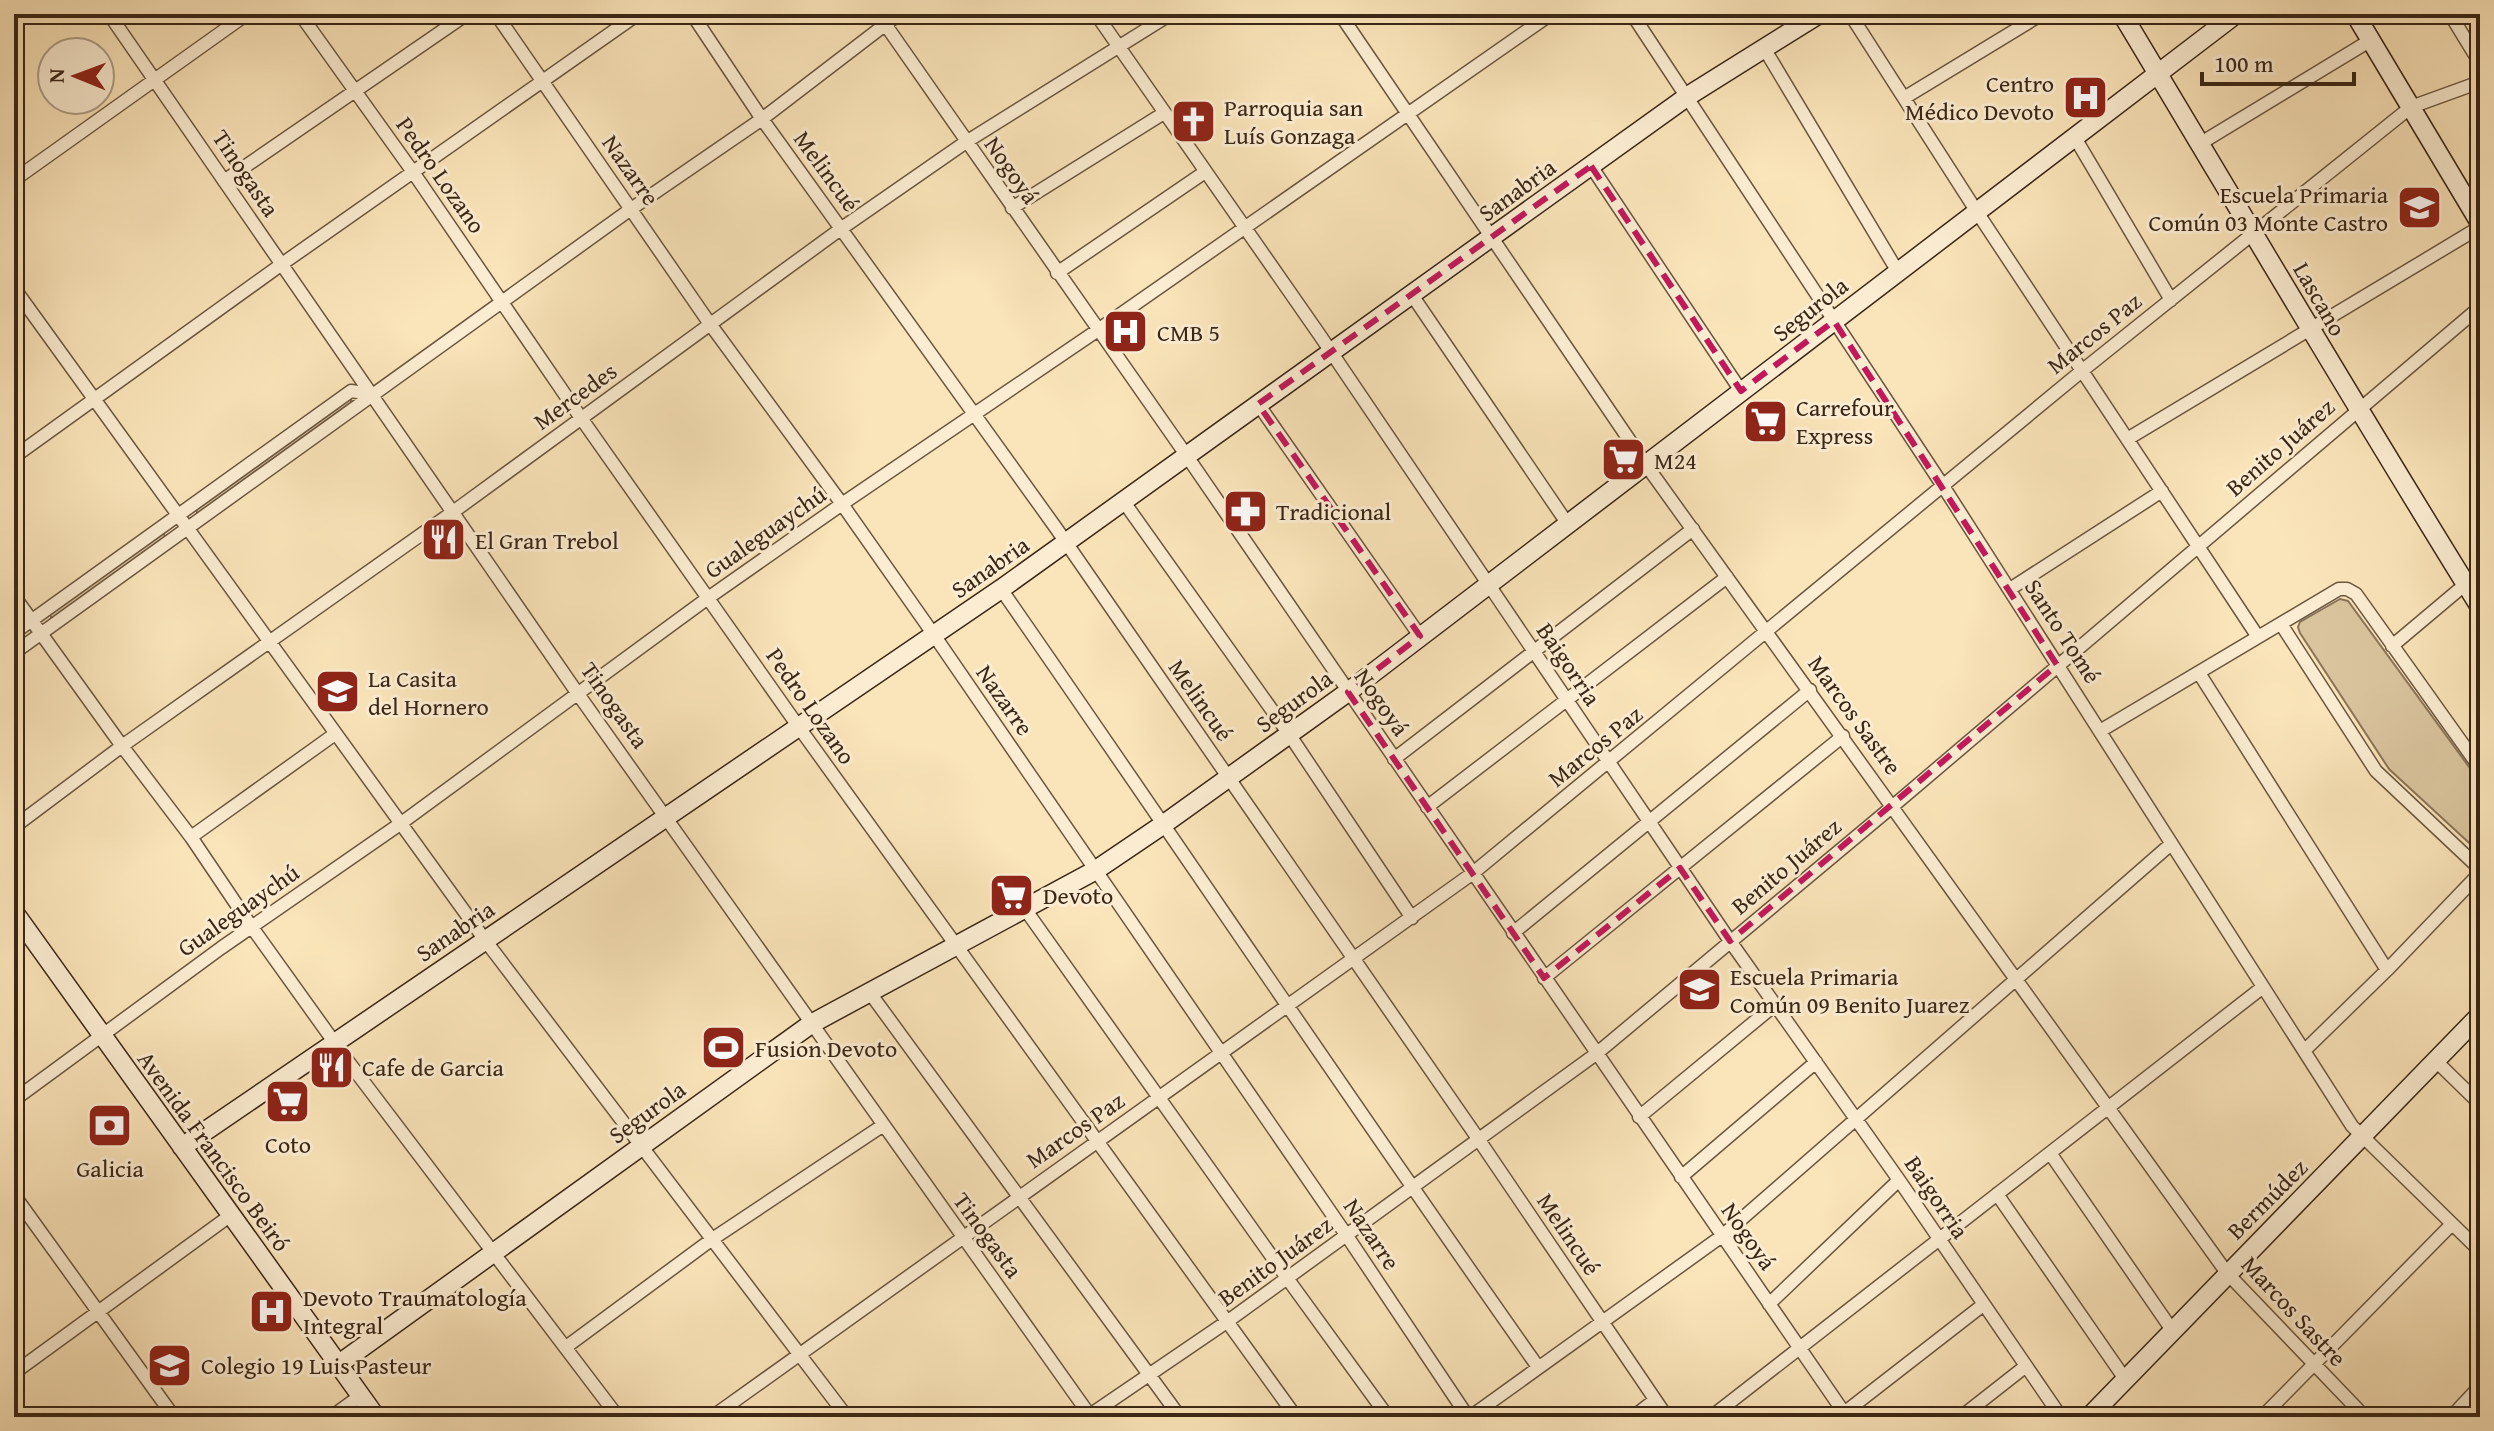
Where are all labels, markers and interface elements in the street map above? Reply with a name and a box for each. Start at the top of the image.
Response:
north arrow [36,36,116,116]
scale bar [2202,36,2354,86]
text: 100 m [2214,46,2274,81]
place label: Centro Médico Devoto [1905,66,2054,129]
text: N [40,68,72,83]
hospital icon: Centro Médico Devoto [2061,73,2109,121]
place label: Parroquia san Luís Gonzaga [1224,90,1364,153]
church icon: Parroquia san Luís Gonzaga [1169,97,1217,145]
street label: Pedro Lozano [388,109,494,241]
street label: Tinogasta [204,122,288,224]
street label: Melincué [786,123,868,219]
street label: Nazarre [594,127,668,213]
street label: Nogoyá [976,129,1048,211]
street label: Sanabria [1471,150,1564,230]
place label: Escuela Primaria Común 03 Monte Castro [2148,177,2389,240]
school or university icon: Escuela Primaria Común 03 Monte Castro [2395,184,2443,232]
street label: Lascano [2285,255,2355,343]
street label: Segurola [1765,268,1856,350]
street label: Marcos Paz [2039,284,2149,382]
hospital icon: CMB 5 [1102,308,1150,356]
place label: CMB 5 [1157,315,1220,350]
street label: Mercedes [526,354,624,438]
place label: Carrefour Express [1796,390,1894,453]
street label: Benito Juárez [2218,390,2342,504]
supermarket icon: Carrefour Express [1741,397,1789,445]
supermarket icon: M24 [1599,436,1647,484]
place label: M24 [1654,443,1697,478]
street label: Gualeguaychú [697,477,833,587]
pharmacy icon: Tradicional [1221,487,1269,535]
place label: Tradicional [1276,494,1391,529]
restaurant icon: El Gran Trebol [420,516,468,564]
place label: El Gran Trebol [475,523,619,558]
street label: Sanabria [944,527,1037,607]
street label: Santo Tomé [2016,572,2110,690]
street label: Baigorria [1528,615,1610,713]
street label: Pedro Lozano [758,640,864,772]
street label: Marcos Sastre [1800,648,1910,782]
street label: Melincué [1160,652,1242,748]
street label: Tinogasta [572,655,658,756]
street label: Nazarre [968,657,1042,743]
place label: La Casita del Hornero [368,661,489,724]
street label: Segurola [1248,661,1340,741]
street label: Nogoyá [1346,661,1418,743]
school or university icon: La Casita del Hornero [313,668,361,716]
street label: Marcos Paz [1540,697,1650,795]
street label: Benito Juárez [1723,809,1849,923]
street label: Gualeguaychú [170,855,306,965]
supermarket icon: Devoto [988,871,1036,919]
place label: Devoto [1043,878,1113,913]
street label: Sanabria [409,891,502,970]
place label: Escuela Primaria Común 09 Benito Juarez [1730,959,1969,1022]
school or university icon: Escuela Primaria Común 09 Benito Juarez [1675,966,1723,1014]
sports icon: Fusion Devoto [700,1024,748,1072]
place label: Fusion Devoto [755,1031,897,1066]
street label: Avenida Francisco Beiró [129,1043,299,1259]
restaurant icon: Cafe de Garcia [307,1043,355,1091]
place label: Cafe de Garcia [362,1050,504,1085]
street label: Segurola [601,1072,693,1152]
supermarket icon: Coto [264,1078,312,1126]
street label: Marcos Paz [1019,1083,1131,1177]
bank icon: Galicia [86,1102,134,1150]
place label: Coto [265,1127,311,1162]
street label: Baigorria [1896,1148,1978,1246]
place label: Galicia [76,1151,145,1186]
street label: Bermúdez [2219,1151,2315,1247]
street label: Tinogasta [945,1185,1032,1286]
street label: Melincué [1529,1186,1609,1282]
street label: Nazarre [1335,1191,1409,1277]
street label: Nogoyá [1713,1195,1785,1277]
street label: Benito Juárez [1210,1207,1340,1315]
street label: Marcos Sastre [2233,1248,2355,1374]
place label: Devoto Traumatología Integral [303,1280,527,1343]
hospital icon: Devoto Traumatología Integral [248,1287,296,1335]
school or university icon: Colegio 19 Luis Pasteur [146,1341,194,1389]
place label: Colegio 19 Luis Pasteur [201,1348,432,1383]

